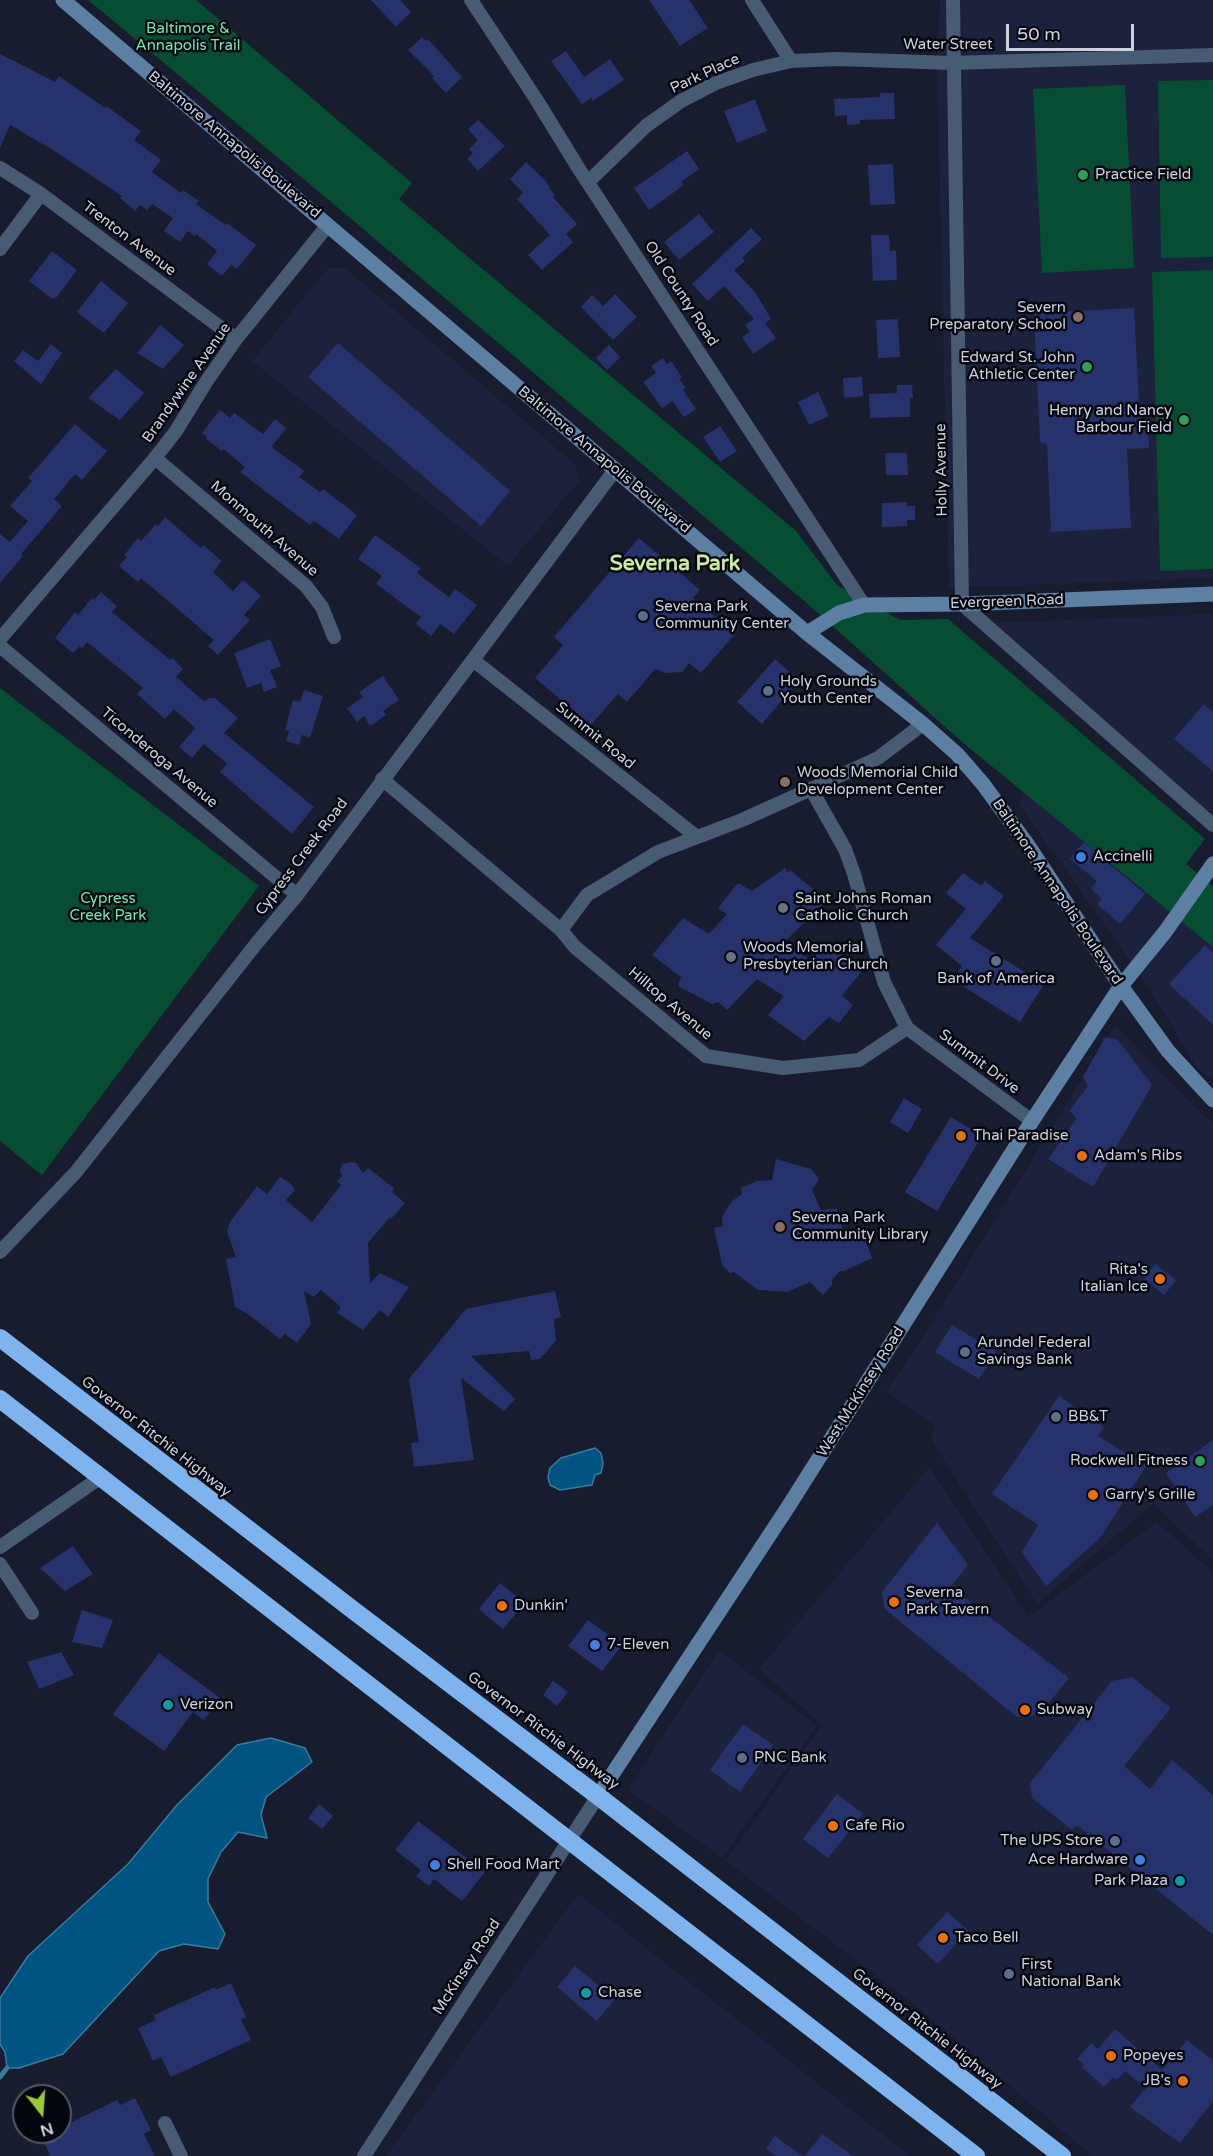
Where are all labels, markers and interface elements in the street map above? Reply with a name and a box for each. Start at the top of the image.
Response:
scale bar [1009,12,1136,50]
park label: Baltimore & Annapolis Trail [136,20,240,55]
text: 50 m [1017,23,1061,45]
street label: Water Street [903,36,993,54]
street label: Park Place [667,50,743,98]
street label: Baltimore Annapolis Boulevard [144,67,324,223]
place label: Practice Field [1095,166,1191,184]
marker: Practice Field [1076,168,1090,182]
street label: Trenton Avenue [79,198,179,280]
street label: Old County Road [640,238,722,350]
place label: Severn Preparatory School [929,299,1066,334]
marker: Severn Preparatory School [1071,310,1085,324]
street label: Brandywine Avenue [139,320,235,446]
place label: Edward St. John Athletic Center [960,349,1075,384]
marker: Edward St. John Athletic Center [1080,360,1094,374]
street label: Baltimore Annapolis Boulevard [514,382,694,538]
place label: Henry and Nancy Barbour Field [1049,402,1172,437]
marker: Henry and Nancy Barbour Field [1177,413,1191,427]
street label: Holly Avenue [932,423,952,517]
street label: Monmouth Avenue [206,477,322,581]
district label: Severna Park [610,551,740,577]
street label: Evergreen Road [950,591,1064,613]
place label: Severna Park Community Center [655,598,789,633]
marker: Severna Park Community Center [636,609,650,623]
place label: Holy Grounds Youth Center [780,673,877,708]
marker: Holy Grounds Youth Center [761,684,775,698]
street label: Summit Road [552,699,638,773]
street label: Ticonderoga Avenue [97,704,221,812]
place label: Woods Memorial Child Development Center [797,764,958,799]
marker: Woods Memorial Child Development Center [778,775,792,789]
street label: Cypress Creek Road [252,795,352,919]
street label: Baltimore Annapolis Boulevard [988,796,1126,988]
place label: Accinelli [1093,848,1153,866]
marker: Accinelli [1074,850,1088,864]
park label: Cypress Creek Park [70,890,146,925]
place label: Saint Johns Roman Catholic Church [795,890,932,925]
marker: Saint Johns Roman Catholic Church [776,901,790,915]
place label: Woods Memorial Presbyterian Church [743,939,888,974]
marker: Woods Memorial Presbyterian Church [724,950,738,964]
marker: Bank of America [989,954,1003,968]
street label: Hilltop Avenue [624,964,716,1044]
place label: Bank of America [937,970,1055,988]
street label: Summit Drive [935,1026,1023,1098]
place label: Thai Paradise [973,1127,1068,1145]
marker: Thai Paradise [954,1129,968,1143]
place label: Adam's Ribs [1094,1147,1182,1165]
marker: Adam's Ribs [1075,1149,1089,1163]
place label: Severna Park Community Library [792,1209,928,1244]
marker: Severna Park Community Library [773,1220,787,1234]
place label: Rita's Italian Ice [1080,1261,1148,1296]
marker: Rita's Italian Ice [1153,1272,1167,1286]
street label: West McKinsey Road [814,1324,908,1460]
place label: Arundel Federal Savings Bank [977,1334,1091,1369]
marker: Arundel Federal Savings Bank [958,1345,972,1359]
street label: Governor Ritchie Highway [78,1373,234,1501]
place label: BB&T [1068,1408,1108,1426]
marker: BB&T [1049,1410,1063,1424]
place label: Rockwell Fitness [1070,1452,1188,1470]
marker: Rockwell Fitness [1193,1454,1207,1468]
place label: Garry's Grille [1105,1486,1196,1504]
marker: Garry's Grille [1086,1488,1100,1502]
place label: Severna Park Tavern [906,1584,989,1619]
marker: Severna Park Tavern [887,1595,901,1609]
place label: Dunkin' [514,1597,568,1615]
marker: Dunkin' [495,1599,509,1613]
place label: 7-Eleven [607,1636,669,1654]
marker: 7-Eleven [588,1638,602,1652]
street label: Governor Ritchie Highway [464,1668,622,1794]
place label: Verizon [180,1696,233,1714]
marker: Verizon [161,1698,175,1712]
place label: Subway [1037,1701,1093,1719]
marker: Subway [1018,1703,1032,1717]
place label: PNC Bank [754,1749,827,1767]
marker: PNC Bank [735,1751,749,1765]
place label: Cafe Rio [845,1817,905,1835]
marker: Cafe Rio [826,1819,840,1833]
place label: The UPS Store [1000,1832,1103,1850]
marker: The UPS Store [1108,1834,1122,1848]
place label: Ace Hardware [1028,1851,1128,1869]
marker: Ace Hardware [1133,1853,1147,1867]
place label: Shell Food Mart [447,1856,560,1874]
marker: Shell Food Mart [428,1858,442,1872]
place label: Park Plaza [1094,1872,1168,1890]
marker: Park Plaza [1173,1874,1187,1888]
street label: McKinsey Road [429,1916,505,2018]
place label: Taco Bell [955,1929,1019,1947]
marker: Taco Bell [936,1931,950,1945]
place label: First National Bank [1021,1956,1121,1991]
street label: Governor Ritchie Highway [849,1965,1005,2093]
marker: First National Bank [1002,1967,1016,1981]
place label: Chase [598,1984,642,2002]
marker: Chase [579,1986,593,2000]
place label: Popeyes [1123,2047,1184,2065]
marker: Popeyes [1104,2049,1118,2063]
place label: JB's [1143,2072,1171,2090]
marker: JB's [1176,2074,1190,2088]
north arrow [12,2084,72,2144]
text: N [38,2118,56,2141]

